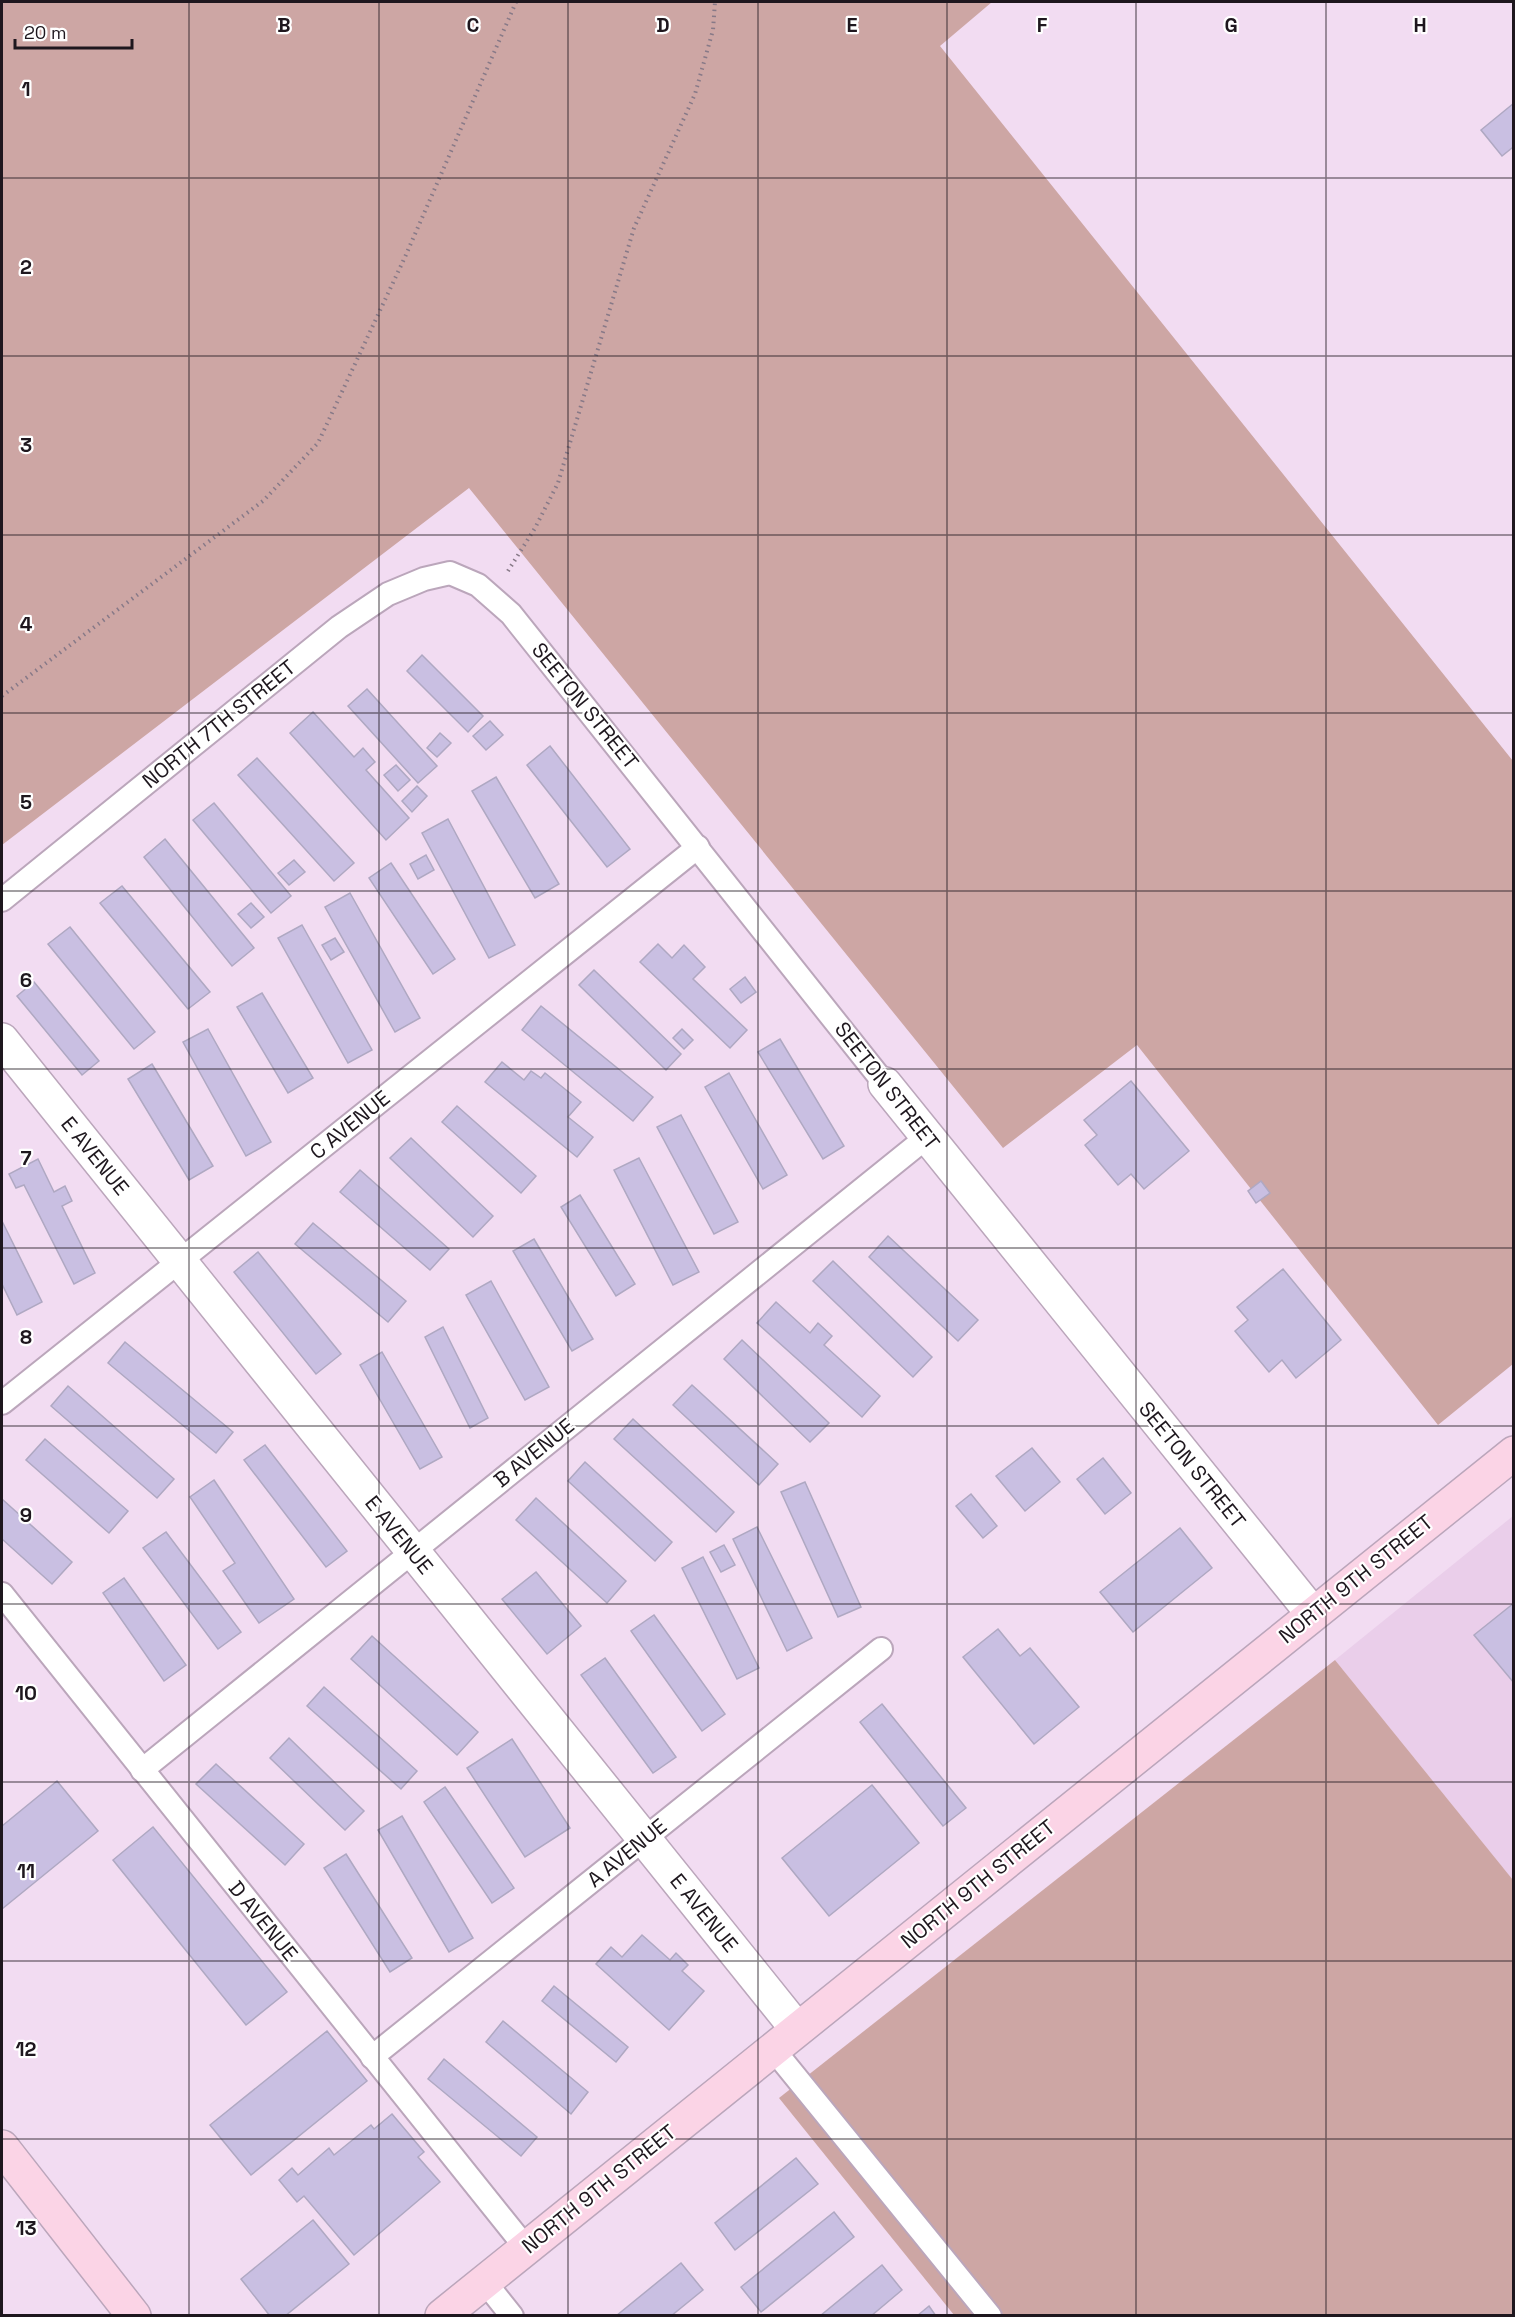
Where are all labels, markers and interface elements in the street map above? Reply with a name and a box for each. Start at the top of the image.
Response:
scale bar [15,12,132,50]
text: B [277,12,291,38]
text: C [467,12,480,38]
text: D [656,12,670,38]
text: E [846,12,858,38]
text: F [1037,12,1048,38]
text: G [1224,12,1238,38]
text: H [1413,12,1427,38]
text: 20 m [24,21,67,44]
text: 1 [21,76,31,102]
text: 2 [20,254,32,280]
text: 3 [20,432,32,458]
text: 4 [20,611,33,637]
street label: SEETON STREET [526,637,645,775]
street label: NORTH 7TH STREET [136,653,301,794]
text: 5 [20,789,32,815]
text: 6 [20,967,32,993]
street label: SEETON STREET [829,1016,946,1155]
street label: C AVENUE [304,1084,395,1165]
street label: E AVENUE [55,1111,135,1201]
text: 7 [20,1145,32,1171]
text: 8 [20,1324,32,1350]
street label: SEETON STREET [1133,1396,1252,1534]
street label: B AVENUE [488,1412,579,1493]
street label: E AVENUE [359,1490,439,1580]
text: 9 [20,1502,32,1528]
street label: NORTH 9TH STREET [1273,1508,1438,1649]
text: 10 [15,1680,37,1706]
street label: A AVENUE [581,1812,672,1893]
street label: NORTH 9TH STREET [895,1813,1060,1954]
text: 11 [17,1858,35,1884]
street label: E AVENUE [664,1868,744,1958]
street label: D AVENUE [223,1875,304,1966]
text: 12 [16,2036,37,2062]
street label: NORTH 9TH STREET [516,2118,681,2259]
text: 13 [15,2215,37,2241]

